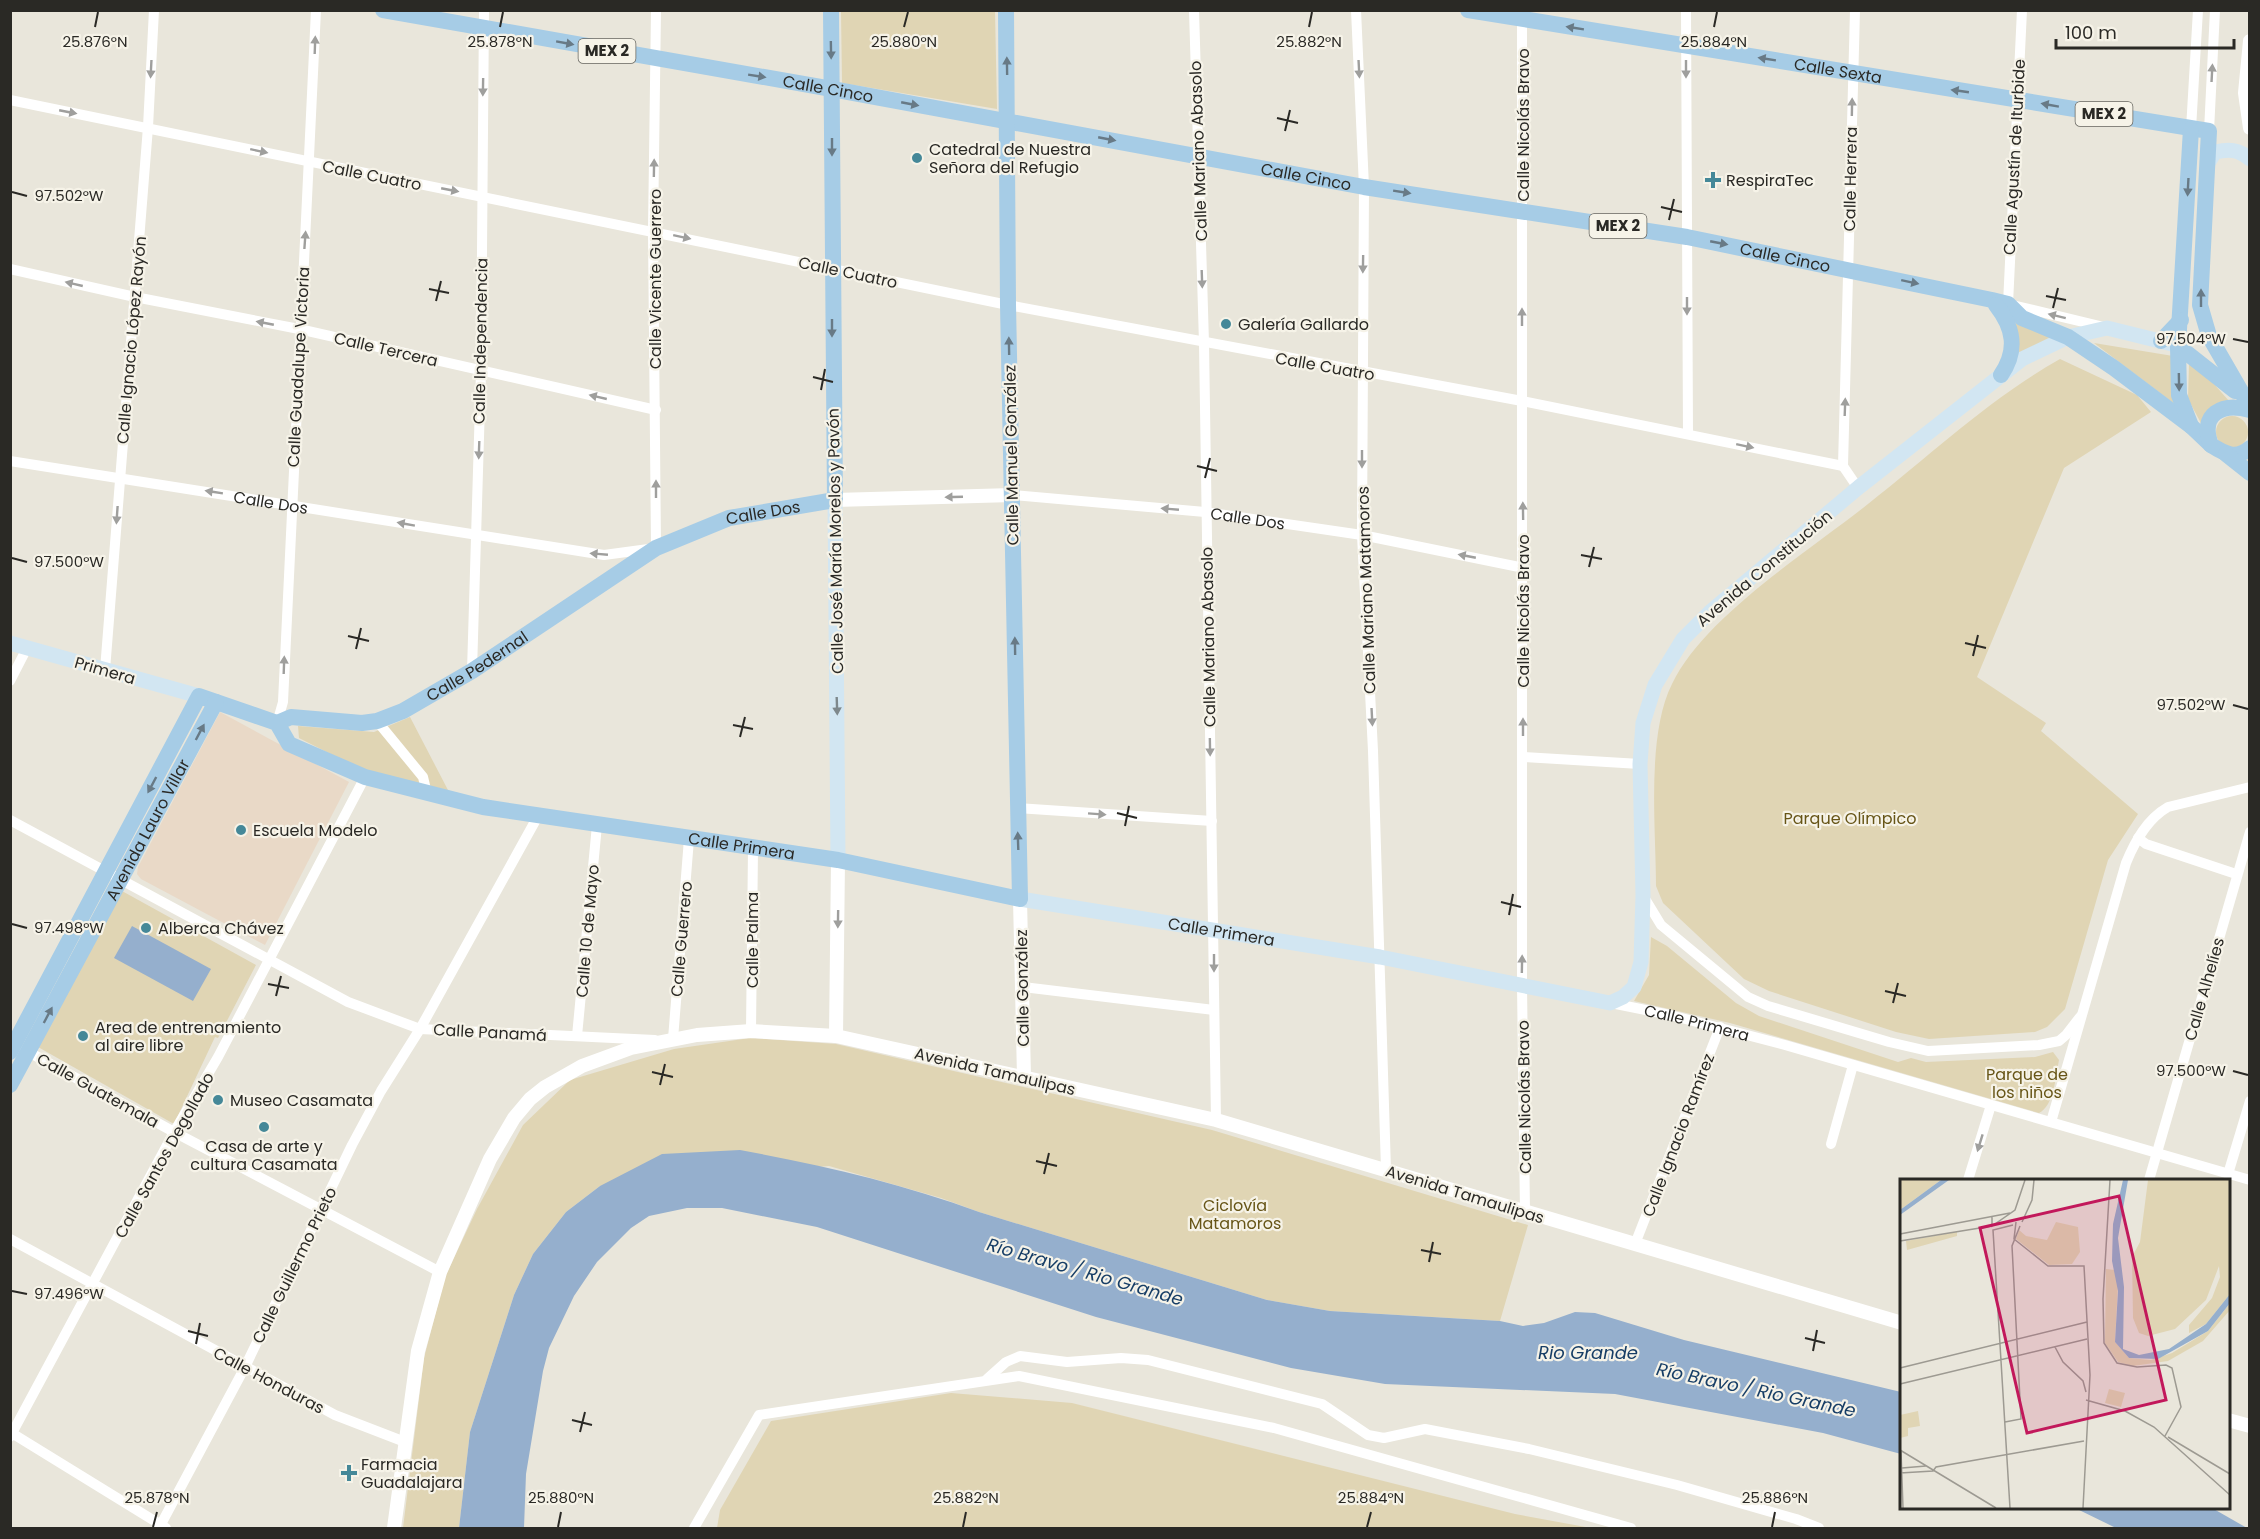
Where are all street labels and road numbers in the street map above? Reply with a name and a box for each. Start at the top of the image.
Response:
road number: MEX 2 [578,39,636,63]
street label: Calle Nicolás Bravo [1512,48,1535,202]
street label: Calle Sexta [1792,52,1884,89]
street label: Calle Agustín de Iturbide [1998,58,2031,256]
street label: Calle Mariano Abasolo [1184,60,1213,242]
street label: Calle Cinco [781,70,875,108]
road number: MEX 2 [2076,102,2132,126]
street label: Calle Herrera [1838,126,1863,232]
street label: Calle Cuatro [320,155,424,196]
street label: Calle Cinco [1259,157,1353,196]
street label: Calle Vicente Guerrero [644,189,667,369]
road number: MEX 2 [1590,214,1646,238]
street label: Calle Ignacio López Rayón [111,235,152,445]
street label: Calle Cinco [1738,237,1832,278]
street label: Calle Cuatro [796,251,900,294]
street label: Calle Independencia [468,258,493,424]
street label: Calle Guadalupe Victoria [282,266,315,468]
street label: Calle Tercera [332,326,440,373]
street label: Calle Cuatro [1273,346,1376,387]
street label: Calle Manuel González [998,365,1025,545]
street label: Calle José María Morelos y Pavón [822,408,849,674]
street label: Calle Dos [232,486,310,520]
street label: Calle Mariano Matamoros [1351,486,1382,694]
street label: Calle Dos [724,495,802,530]
street label: Calle Dos [1209,502,1287,536]
street label: Avenida Constitución [1691,505,1837,632]
street label: Calle Nicolás Bravo [1512,534,1535,688]
street label: Calle Mariano Abasolo [1195,547,1222,727]
street label: Calle Pedernal [422,626,533,707]
street label: Primera [72,651,138,690]
street label: Avenida Lauro Villar [100,755,195,905]
street label: Calle Primera [687,827,797,865]
street label: Calle 10 de Mayo [570,864,605,999]
street label: Calle Guerrero [665,880,698,998]
street label: Calle Palma [741,892,764,988]
street label: Calle Primera [1166,912,1276,952]
street label: Calle González [1010,929,1035,1047]
street label: Calle Alhelíes [2179,935,2230,1043]
street label: Calle Primera [1642,999,1752,1047]
street label: Calle Panamá [433,1018,547,1047]
street label: Calle Nicolás Bravo [1512,1020,1537,1174]
street label: Avenida Tamaulipas [912,1042,1078,1101]
street label: Calle Guatemala [32,1047,163,1134]
street label: Calle Ignacio Ramírez [1637,1050,1720,1220]
street label: Calle Santos Degollado [109,1068,220,1242]
street label: Avenida Tamaulipas [1383,1159,1547,1230]
street label: Calle Guillermo Prieto [246,1183,342,1347]
street label: Calle Honduras [209,1341,328,1419]

